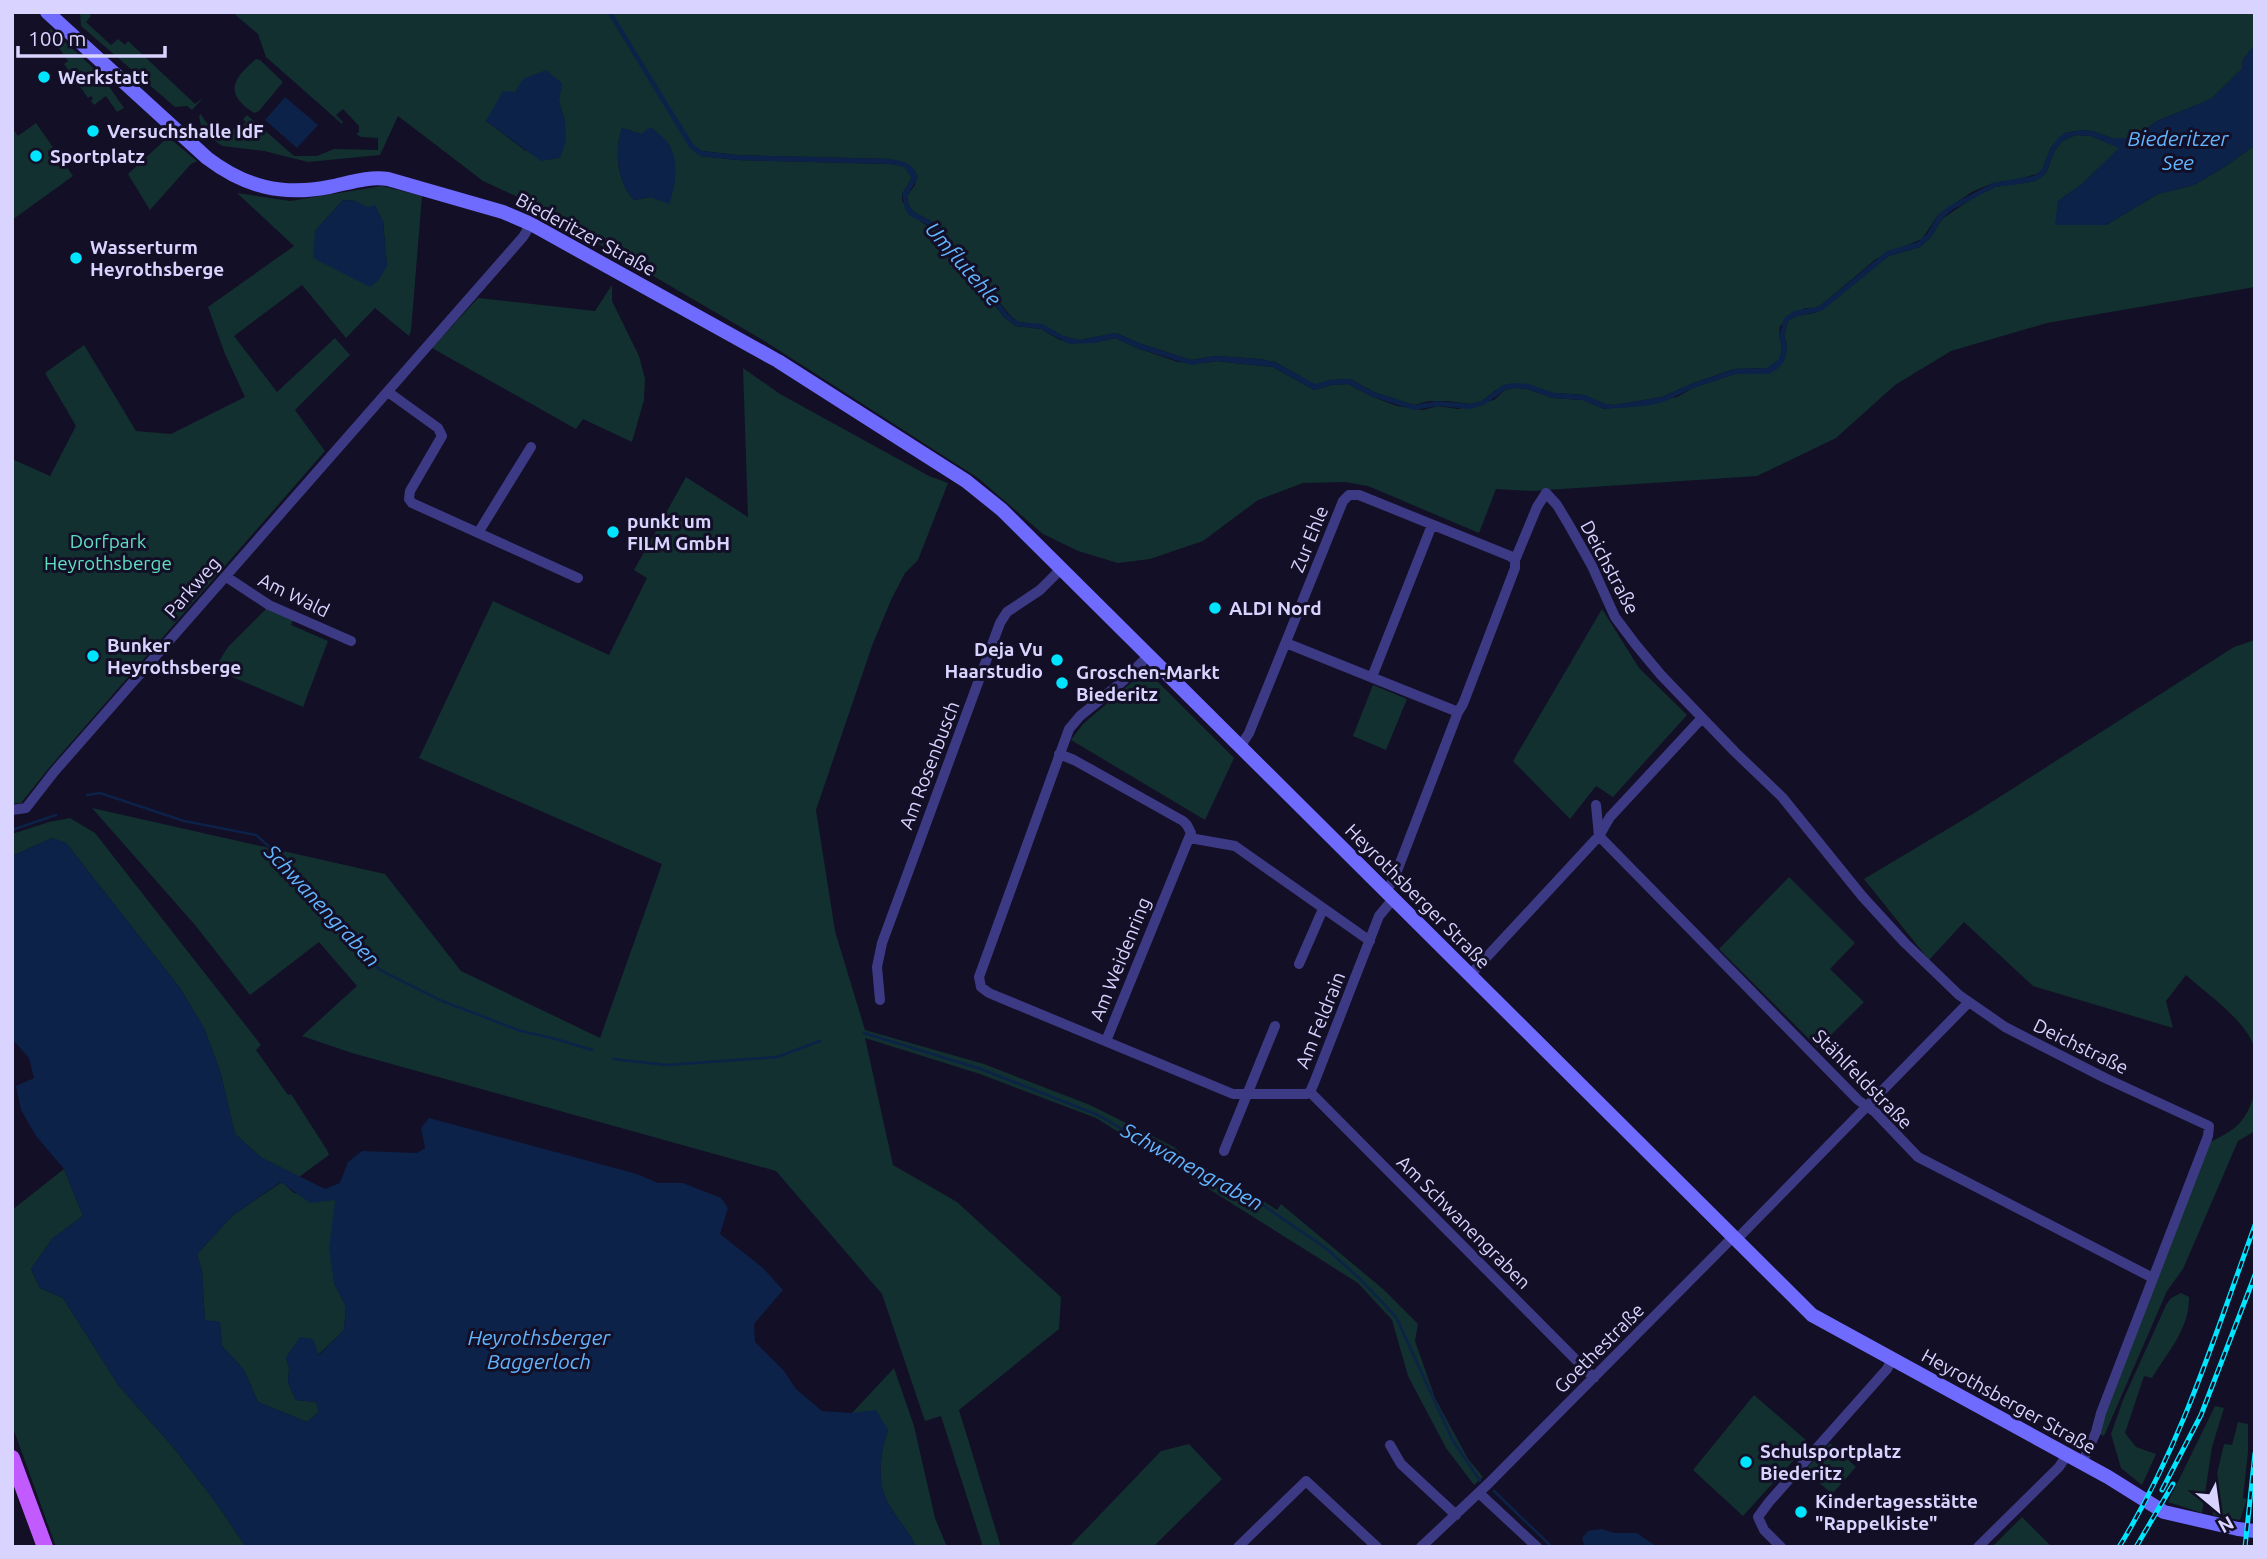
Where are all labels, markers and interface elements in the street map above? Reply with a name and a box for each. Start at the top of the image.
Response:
scale bar [18,14,164,58]
text: 100 m [28,26,86,50]
place label: Werkstatt [58,66,148,88]
marker: Werkstatt [36,69,52,85]
place label: Versuchshalle IdF [107,120,264,142]
marker: Versuchshalle IdF [85,123,101,139]
water label: Biederitzer See [2128,126,2229,174]
place label: Sportplatz [50,145,145,167]
marker: Sportplatz [28,148,44,164]
street label: Biederitzer Straße [512,188,660,280]
water label: Umflutehle [921,217,1007,310]
place label: Wasserturm Heyrothsberge [90,236,224,280]
marker: Wasserturm Heyrothsberge [68,250,84,266]
street label: Zur Ehle [1286,502,1332,576]
place label: punkt um FILM GmbH [627,510,730,554]
street label: Deichstraße [1576,516,1644,618]
marker: punkt um FILM GmbH [605,524,621,540]
park label: Dorfpark Heyrothsberge [44,530,172,574]
street label: Parkweg [159,552,225,622]
street label: Am Wald [255,568,333,622]
place label: ALDI Nord [1229,597,1322,619]
marker: ALDI Nord [1207,600,1223,616]
place label: Bunker Heyrothsberge [107,634,241,678]
place label: Deja Vu Haarstudio [944,638,1043,682]
marker: Bunker Heyrothsberge [85,648,101,664]
marker: Deja Vu Haarstudio [1049,652,1065,668]
place label: Groschen-Markt Biederitz [1076,661,1220,705]
marker: Groschen-Markt Biederitz [1054,675,1070,691]
street label: Am Rosenbusch [894,698,964,832]
street label: Heyrothsberger Straße [1341,819,1495,973]
water label: Schwanengraben [259,839,385,971]
street label: Am Weidenring [1085,894,1155,1024]
street label: Am Feldrain [1291,969,1349,1071]
street label: Deichstraße [2030,1014,2132,1078]
street label: Stählfeldstraße [1809,1025,1917,1133]
water label: Schwanengraben [1117,1117,1267,1215]
street label: Am Schwanengraben [1393,1151,1535,1293]
street label: Goethestraße [1550,1299,1648,1397]
water label: Heyrothsberger Baggerloch [468,1325,611,1373]
street label: Heyrothsberger Straße [1918,1344,2100,1458]
place label: Schulsportplatz Biederitz [1760,1440,1901,1484]
marker: Schulsportplatz Biederitz [1738,1454,1754,1470]
north arrow [2183,1475,2253,1545]
place label: Kindertagesstätte "Rappelkiste" [1815,1490,1978,1534]
marker: Kindertagesstätte "Rappelkiste" [1793,1504,1809,1520]
text: N [2215,1512,2238,1538]

